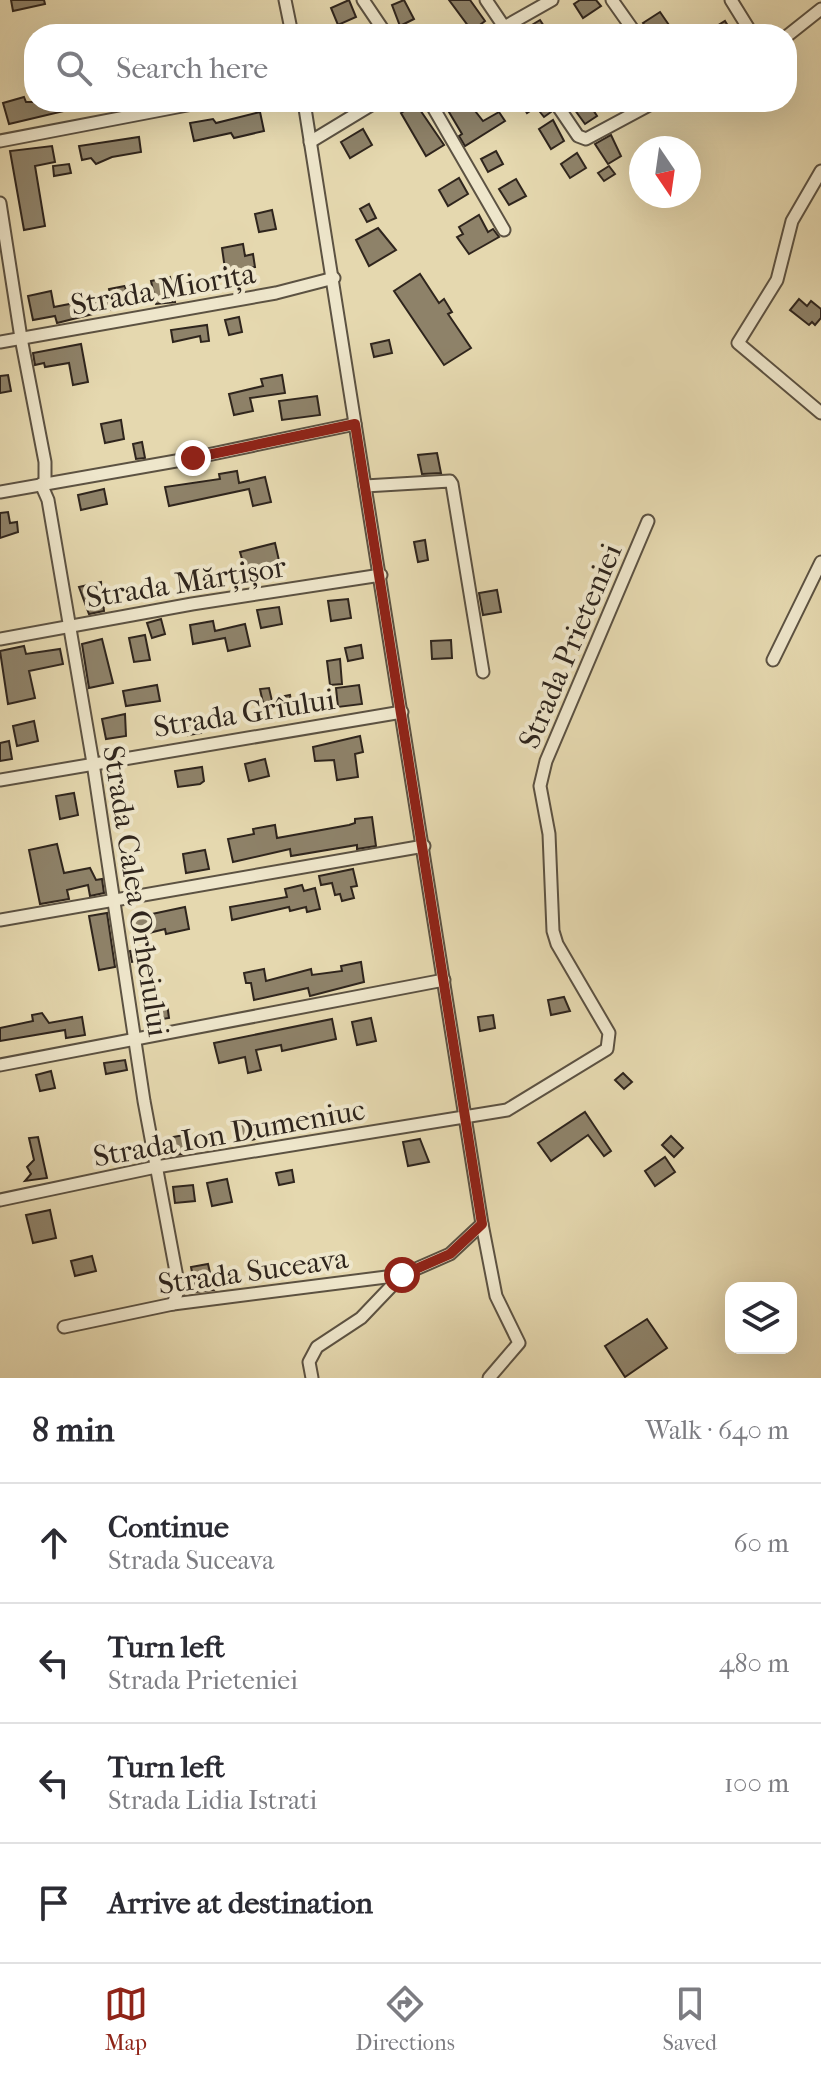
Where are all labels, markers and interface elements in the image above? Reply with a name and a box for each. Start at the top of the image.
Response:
search box [24,24,797,112]
icon: search [52,46,96,90]
text: Search here [116,51,268,86]
north arrow [629,136,701,208]
street label: Strada Miorița [68,256,259,323]
route end [175,440,211,476]
street label: Strada Prieteniei [512,538,629,754]
street label: Strada Mărțișor [84,549,289,616]
street label: Strada Grîului [151,682,337,745]
street label: Strada Calea Orheiului [95,743,176,1039]
street label: Strada Ion Dumeniuc [90,1092,368,1175]
street label: Strada Suceava [156,1241,352,1302]
route start [384,1257,420,1293]
map controls [725,1282,797,1354]
button: layers [725,1282,797,1354]
text: 8 min [32,1410,114,1450]
text: Walk · 640 m [645,1415,789,1446]
text: Continue [108,1510,229,1545]
icon: ahead [32,1521,76,1565]
text: 60 m [733,1528,789,1559]
text: Strada Suceava [108,1545,274,1576]
text: Turn left [108,1630,225,1665]
icon: left [32,1641,76,1685]
text: 480 m [719,1648,789,1679]
text: Strada Prieteniei [108,1665,298,1696]
text: Turn left [108,1750,225,1785]
icon: left [32,1761,76,1805]
text: 100 m [724,1768,789,1799]
text: Strada Lidia Istrati [108,1785,317,1816]
icon: arrive [32,1881,76,1925]
text: Arrive at destination [108,1886,373,1921]
tab: Map [104,1982,148,2056]
tab: Directions [356,1982,455,2056]
tab: Saved [663,1982,717,2056]

